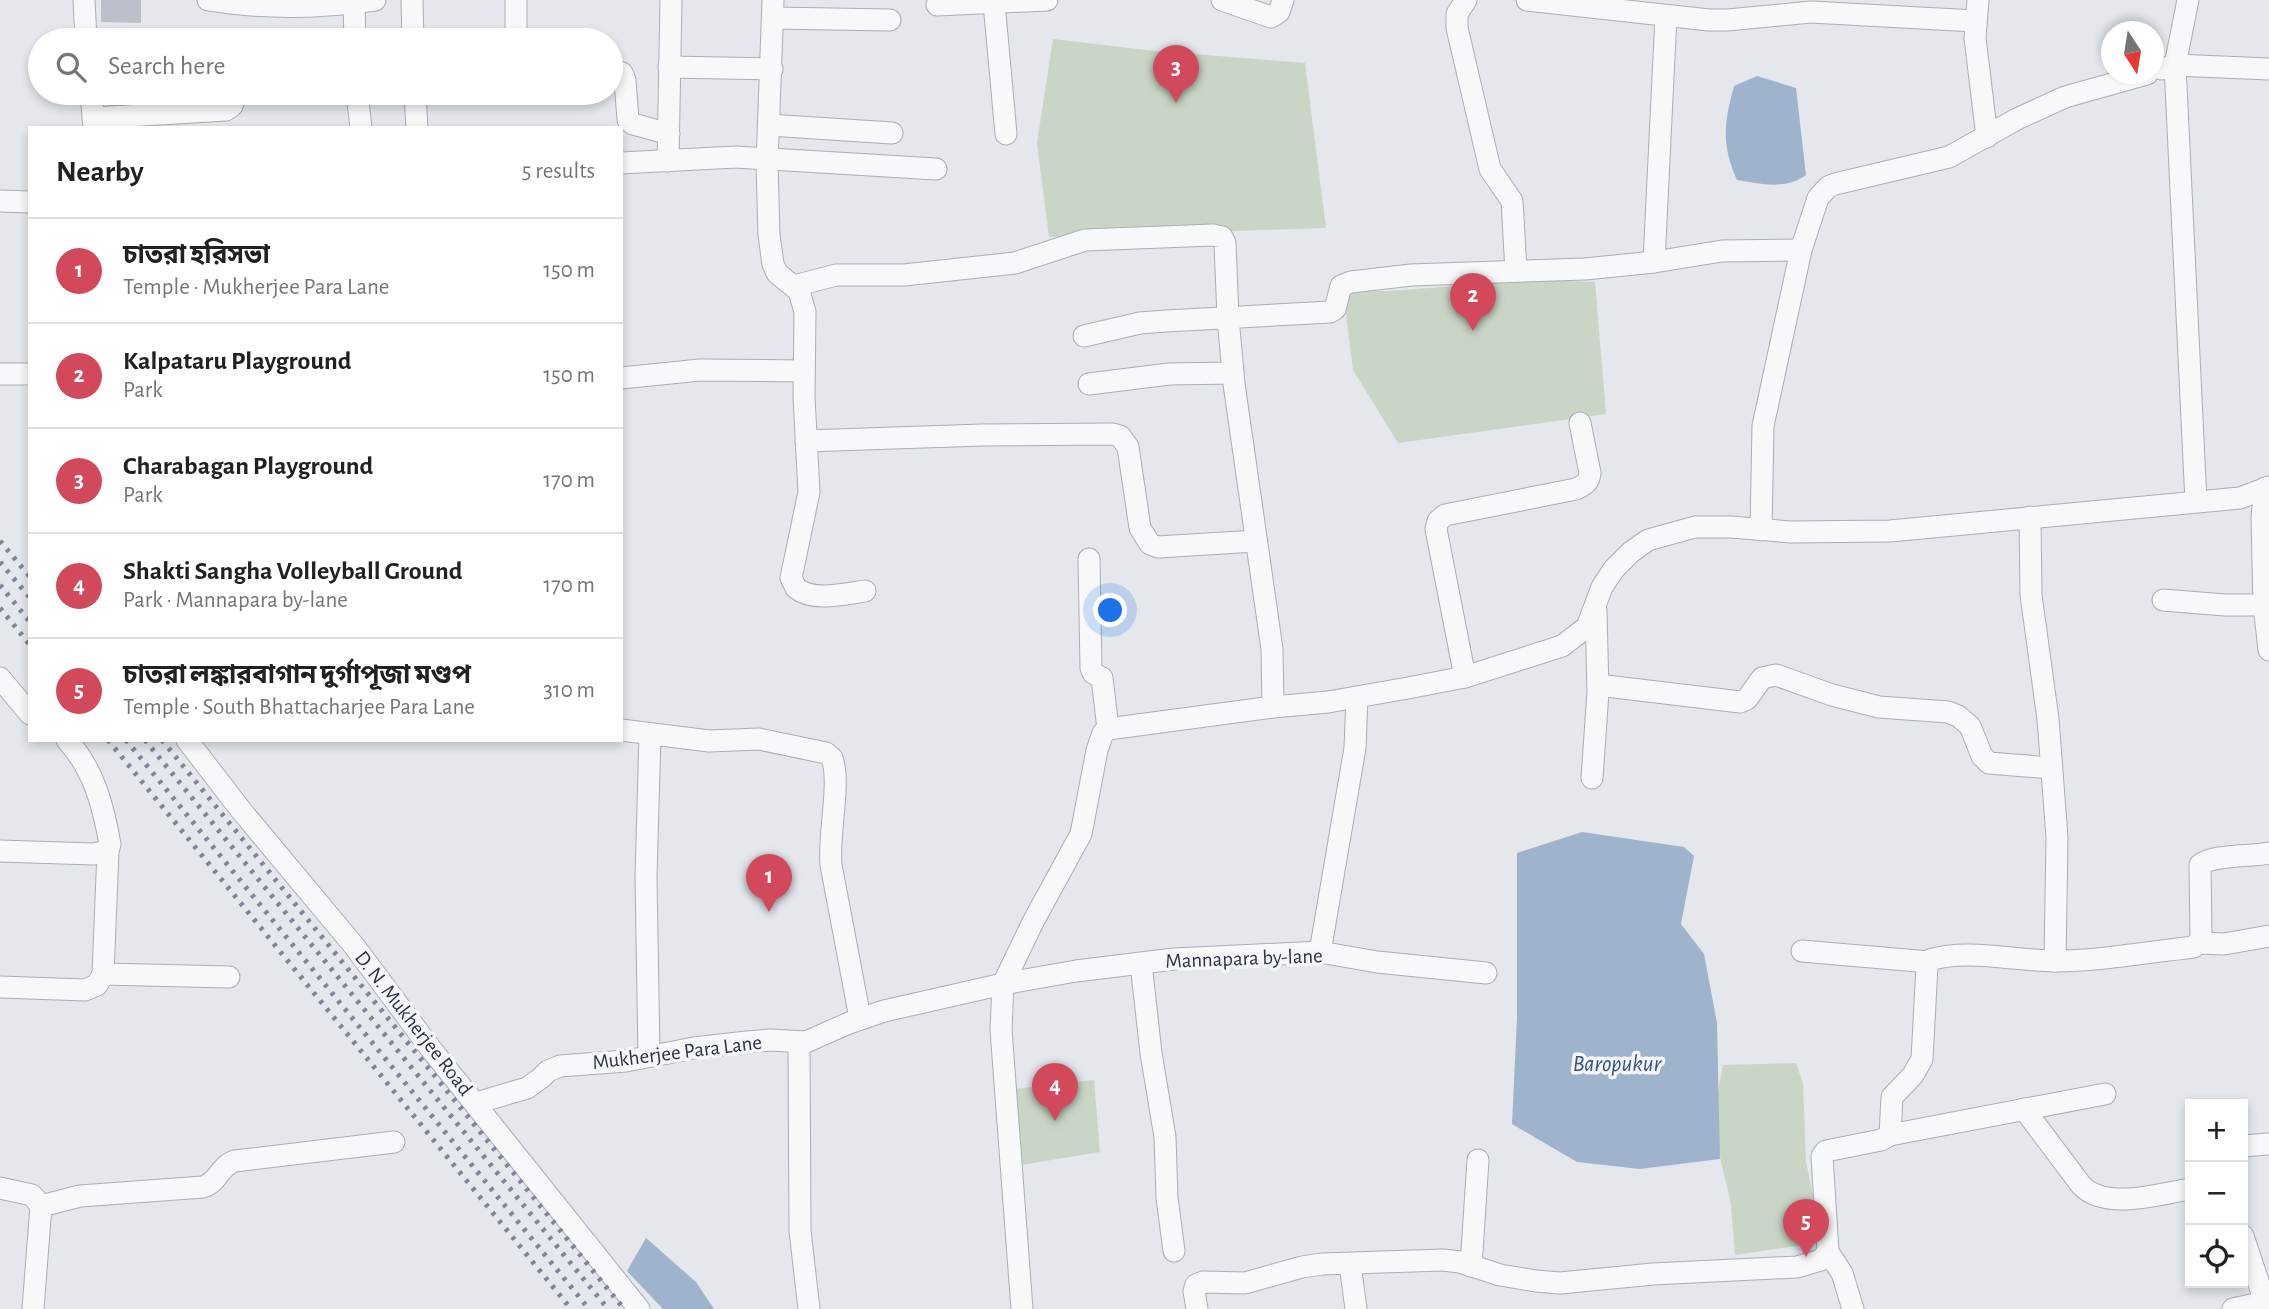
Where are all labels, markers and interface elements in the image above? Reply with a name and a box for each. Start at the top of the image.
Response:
north arrow [2101,21,2164,84]
search box [28,28,623,105]
pin: 3 [1153,45,1199,103]
icon: search [52,48,90,86]
text: Search here [108,53,226,79]
text: Nearby [56,157,144,187]
text: 5 results [522,160,595,183]
text: চাতরা হরিসভা [123,242,270,268]
text: 1 [75,259,83,282]
text: 150 m [543,259,595,282]
pin: 2 [1450,273,1496,331]
text: Temple · Mukherjee Para Lane [123,276,389,299]
text: Kalpataru Playground [123,348,351,374]
text: 2 [74,364,84,387]
text: 150 m [543,364,595,387]
text: Park [123,379,163,402]
text: Charabagan Playground [123,453,373,479]
text: 3 [74,469,84,492]
text: 170 m [543,469,595,492]
text: Park [123,484,163,507]
text: Shakti Sangha Volleyball Ground [123,558,462,584]
text: 4 [73,574,85,597]
text: 170 m [543,574,595,597]
text: Park · Mannapara by-lane [123,589,348,612]
your location [1093,593,1127,627]
text: চাতরা লঙ্কারবাগান দুর্গাপূজা মণ্ডপ [123,662,471,688]
text: 5 [74,679,84,702]
text: 310 m [543,679,595,702]
text: Temple · South Bhattacharjee Para Lane [123,696,475,719]
pin: 1 [746,854,792,912]
street label: Mannapara by-lane [1165,945,1323,972]
street label: D. N. Mukherjee Road [351,947,476,1100]
street label: Mukherjee Para Lane [591,1032,763,1073]
water label: Baropukur [1573,1053,1662,1076]
pin: 4 [1032,1063,1078,1121]
map controls [2185,1099,2248,1288]
button: + [2185,1099,2248,1162]
button: − [2185,1162,2248,1225]
pin: 5 [1783,1199,1829,1257]
button: locate [2185,1225,2248,1288]

